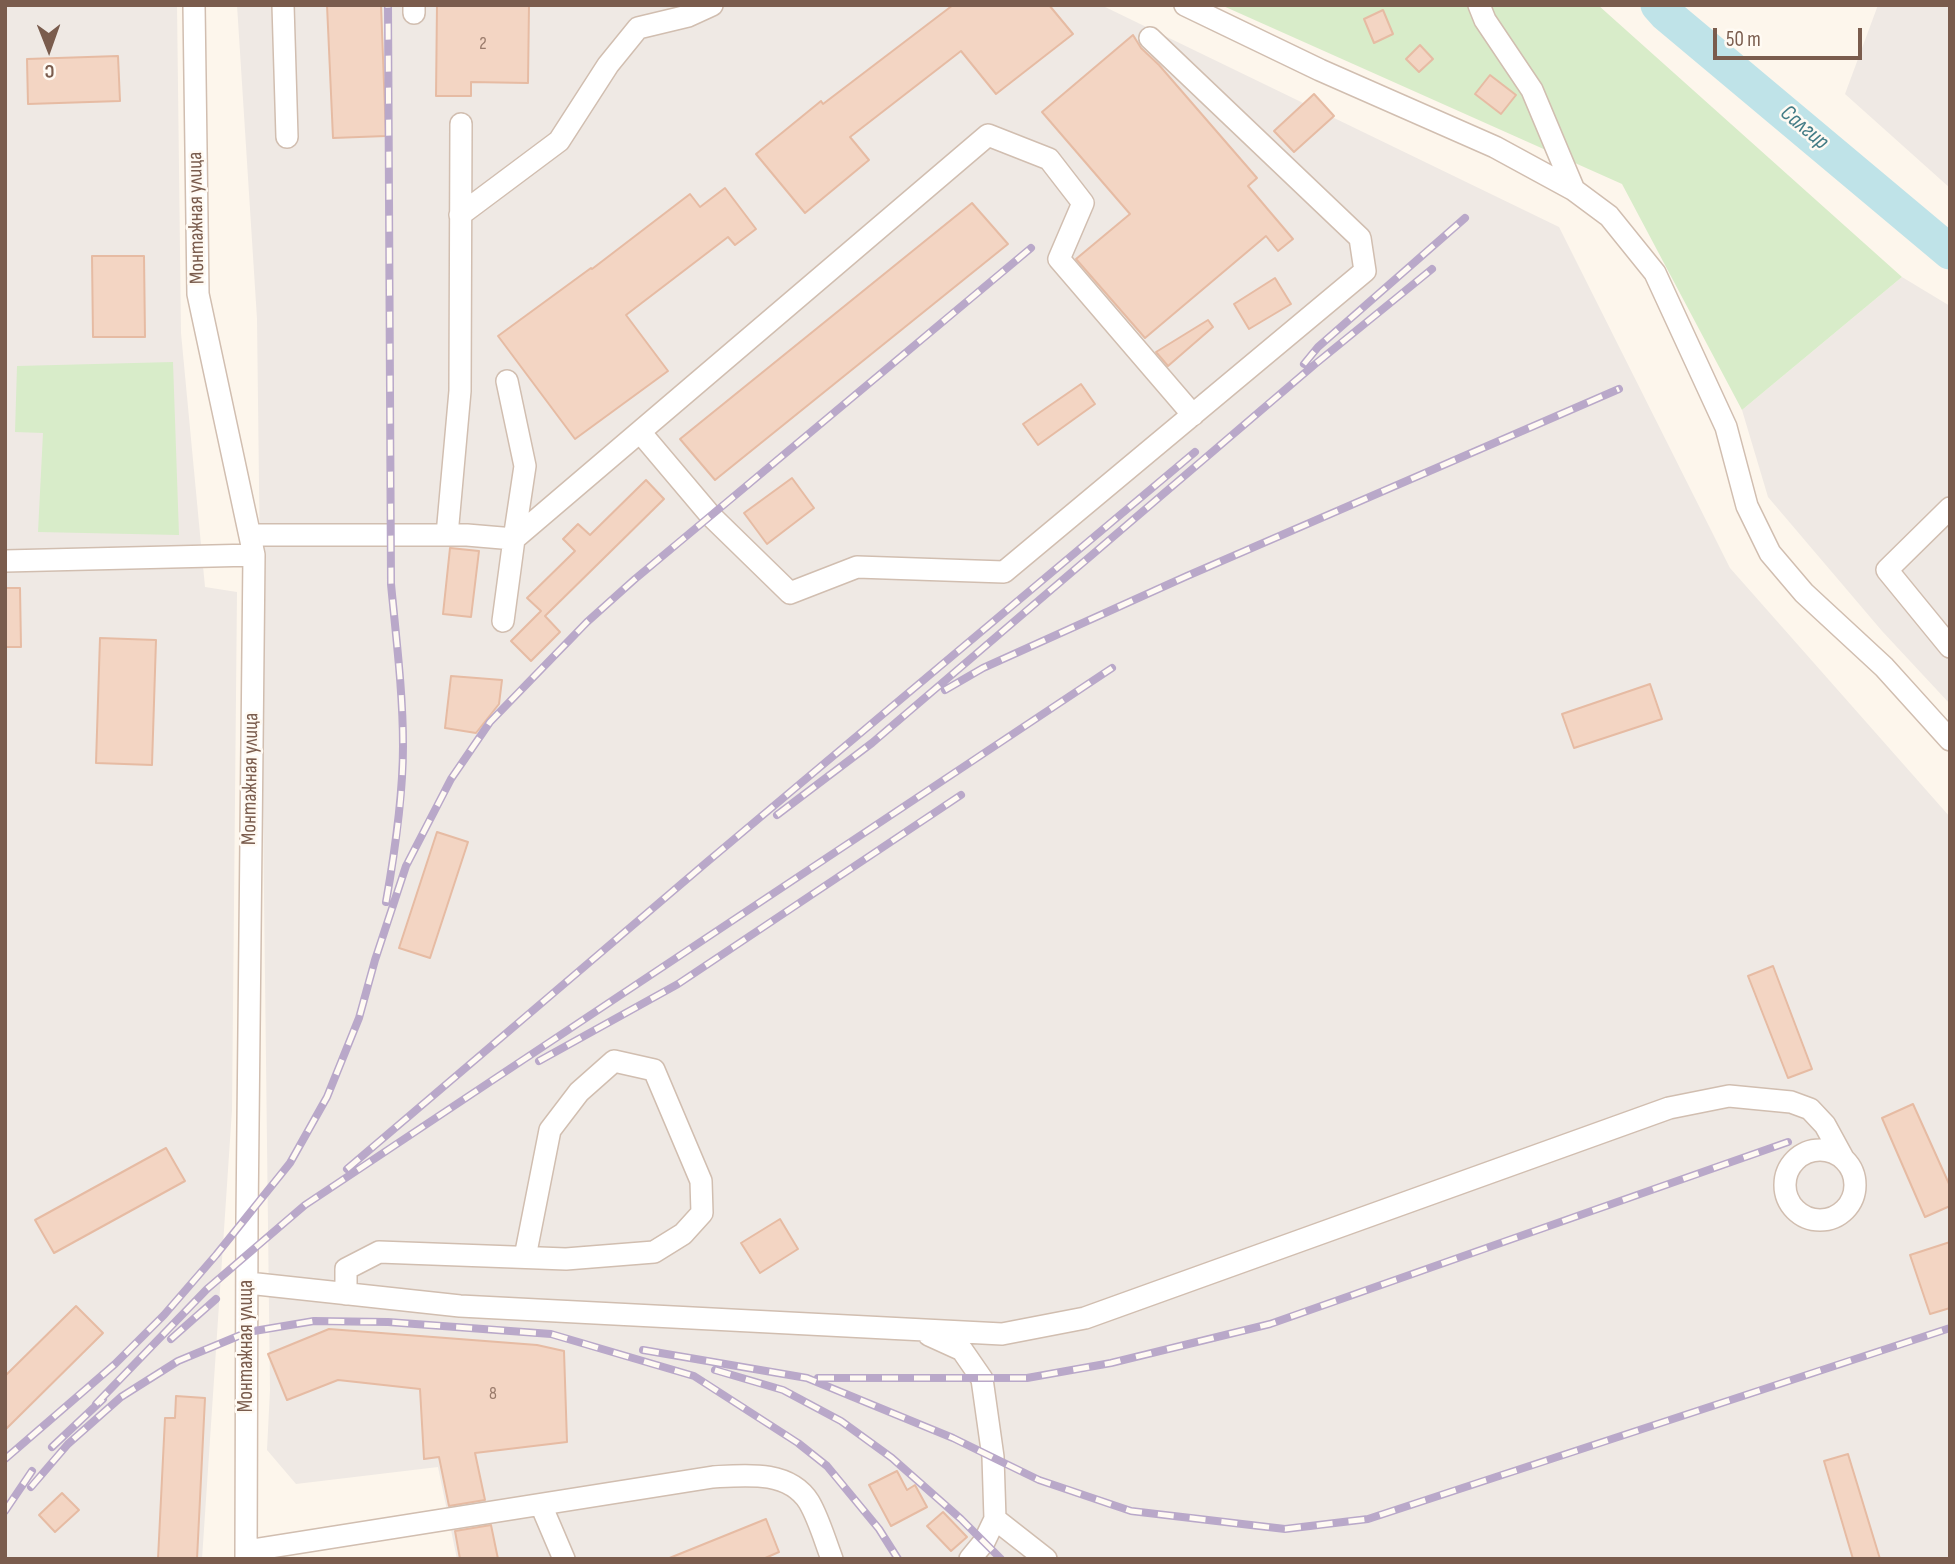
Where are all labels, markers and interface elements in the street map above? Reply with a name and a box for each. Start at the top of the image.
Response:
north arrow [14,14,84,84]
scale bar [1717,14,1866,58]
text: 50 m [1726,27,1761,52]
house number: 2 [479,33,487,55]
text: С [44,59,54,82]
water label: Салгир [1774,100,1834,156]
street label: Монтажная улица [183,152,211,284]
street label: Монтажная улица [237,713,265,845]
street label: Монтажная улица [234,1280,260,1412]
house number: 8 [489,1383,497,1405]

